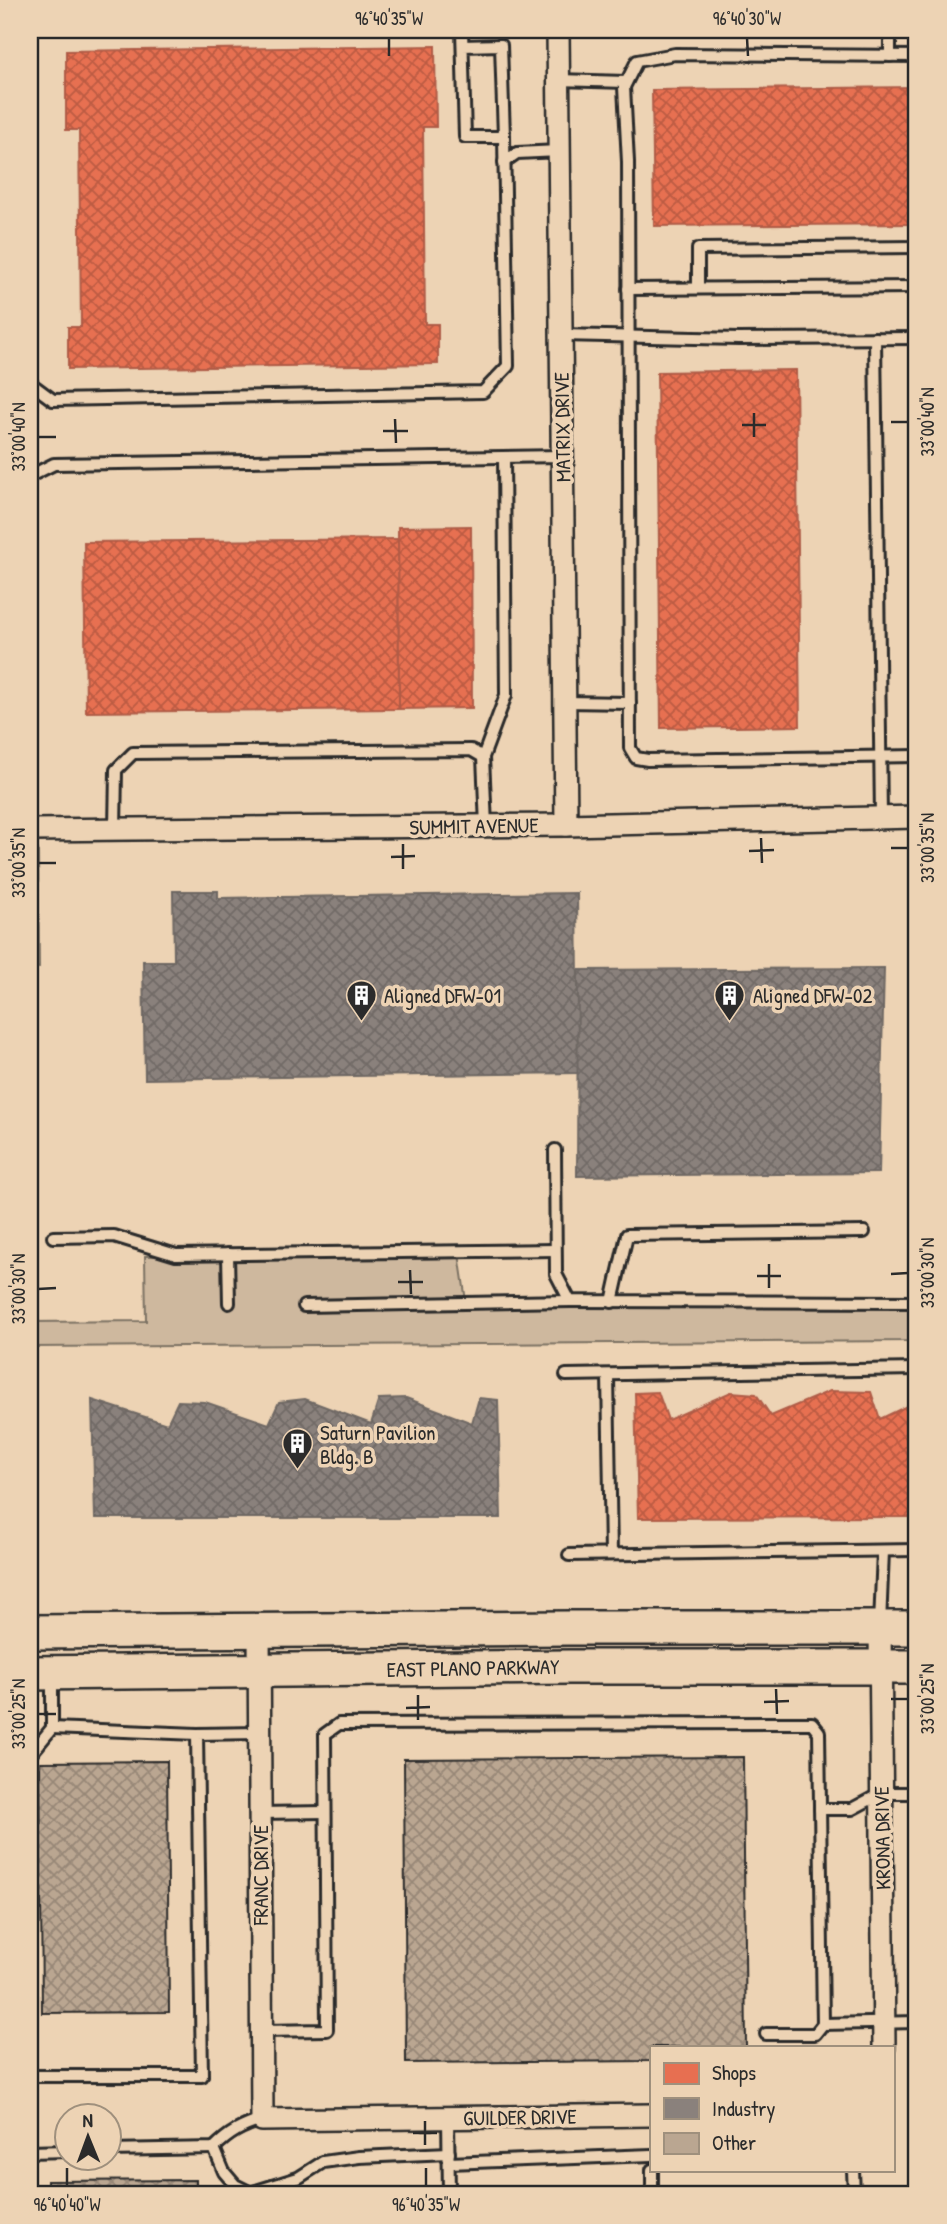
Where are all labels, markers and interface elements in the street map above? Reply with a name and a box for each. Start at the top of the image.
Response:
text: 96°40'35"W [355,6,423,31]
text: 96°40'30"W [713,6,781,31]
street label: MATRIX DRIVE [547,372,577,482]
text: 33°00'40"N [915,387,940,457]
text: 33°00'40"N [6,402,31,472]
street label: SUMMIT AVENUE [409,810,539,842]
text: 33°00'35"N [915,813,940,883]
text: 33°00'35"N [6,828,31,898]
building icon: Aligned DFW-01 [344,978,378,1022]
building icon: Aligned DFW-02 [713,978,747,1022]
place label: Aligned DFW-01 [384,981,501,1010]
place label: Aligned DFW-02 [753,981,872,1010]
text: 33°00'30"N [915,1238,940,1308]
text: 33°00'30"N [6,1254,31,1324]
place label: Saturn Pavilion Bldg. B [320,1418,436,1471]
building icon: Saturn Pavilion Bldg. B [280,1427,314,1471]
street label: EAST PLANO PARKWAY [386,1652,560,1684]
text: 33°00'25"N [915,1664,940,1734]
text: 33°00'25"N [6,1679,31,1749]
street label: KRONA DRIVE [867,1786,897,1890]
street label: FRANC DRIVE [246,1825,275,1926]
legend [650,2046,894,2172]
text: Shops [712,2058,756,2087]
text: Industry [712,2094,775,2123]
north arrow [52,2102,122,2172]
street label: GUILDER DRIVE [463,2102,577,2132]
text: N [82,2107,93,2133]
text: Other [712,2128,756,2157]
text: 96°40'40"W [33,2192,101,2217]
text: 96°40'35"W [392,2192,460,2217]

